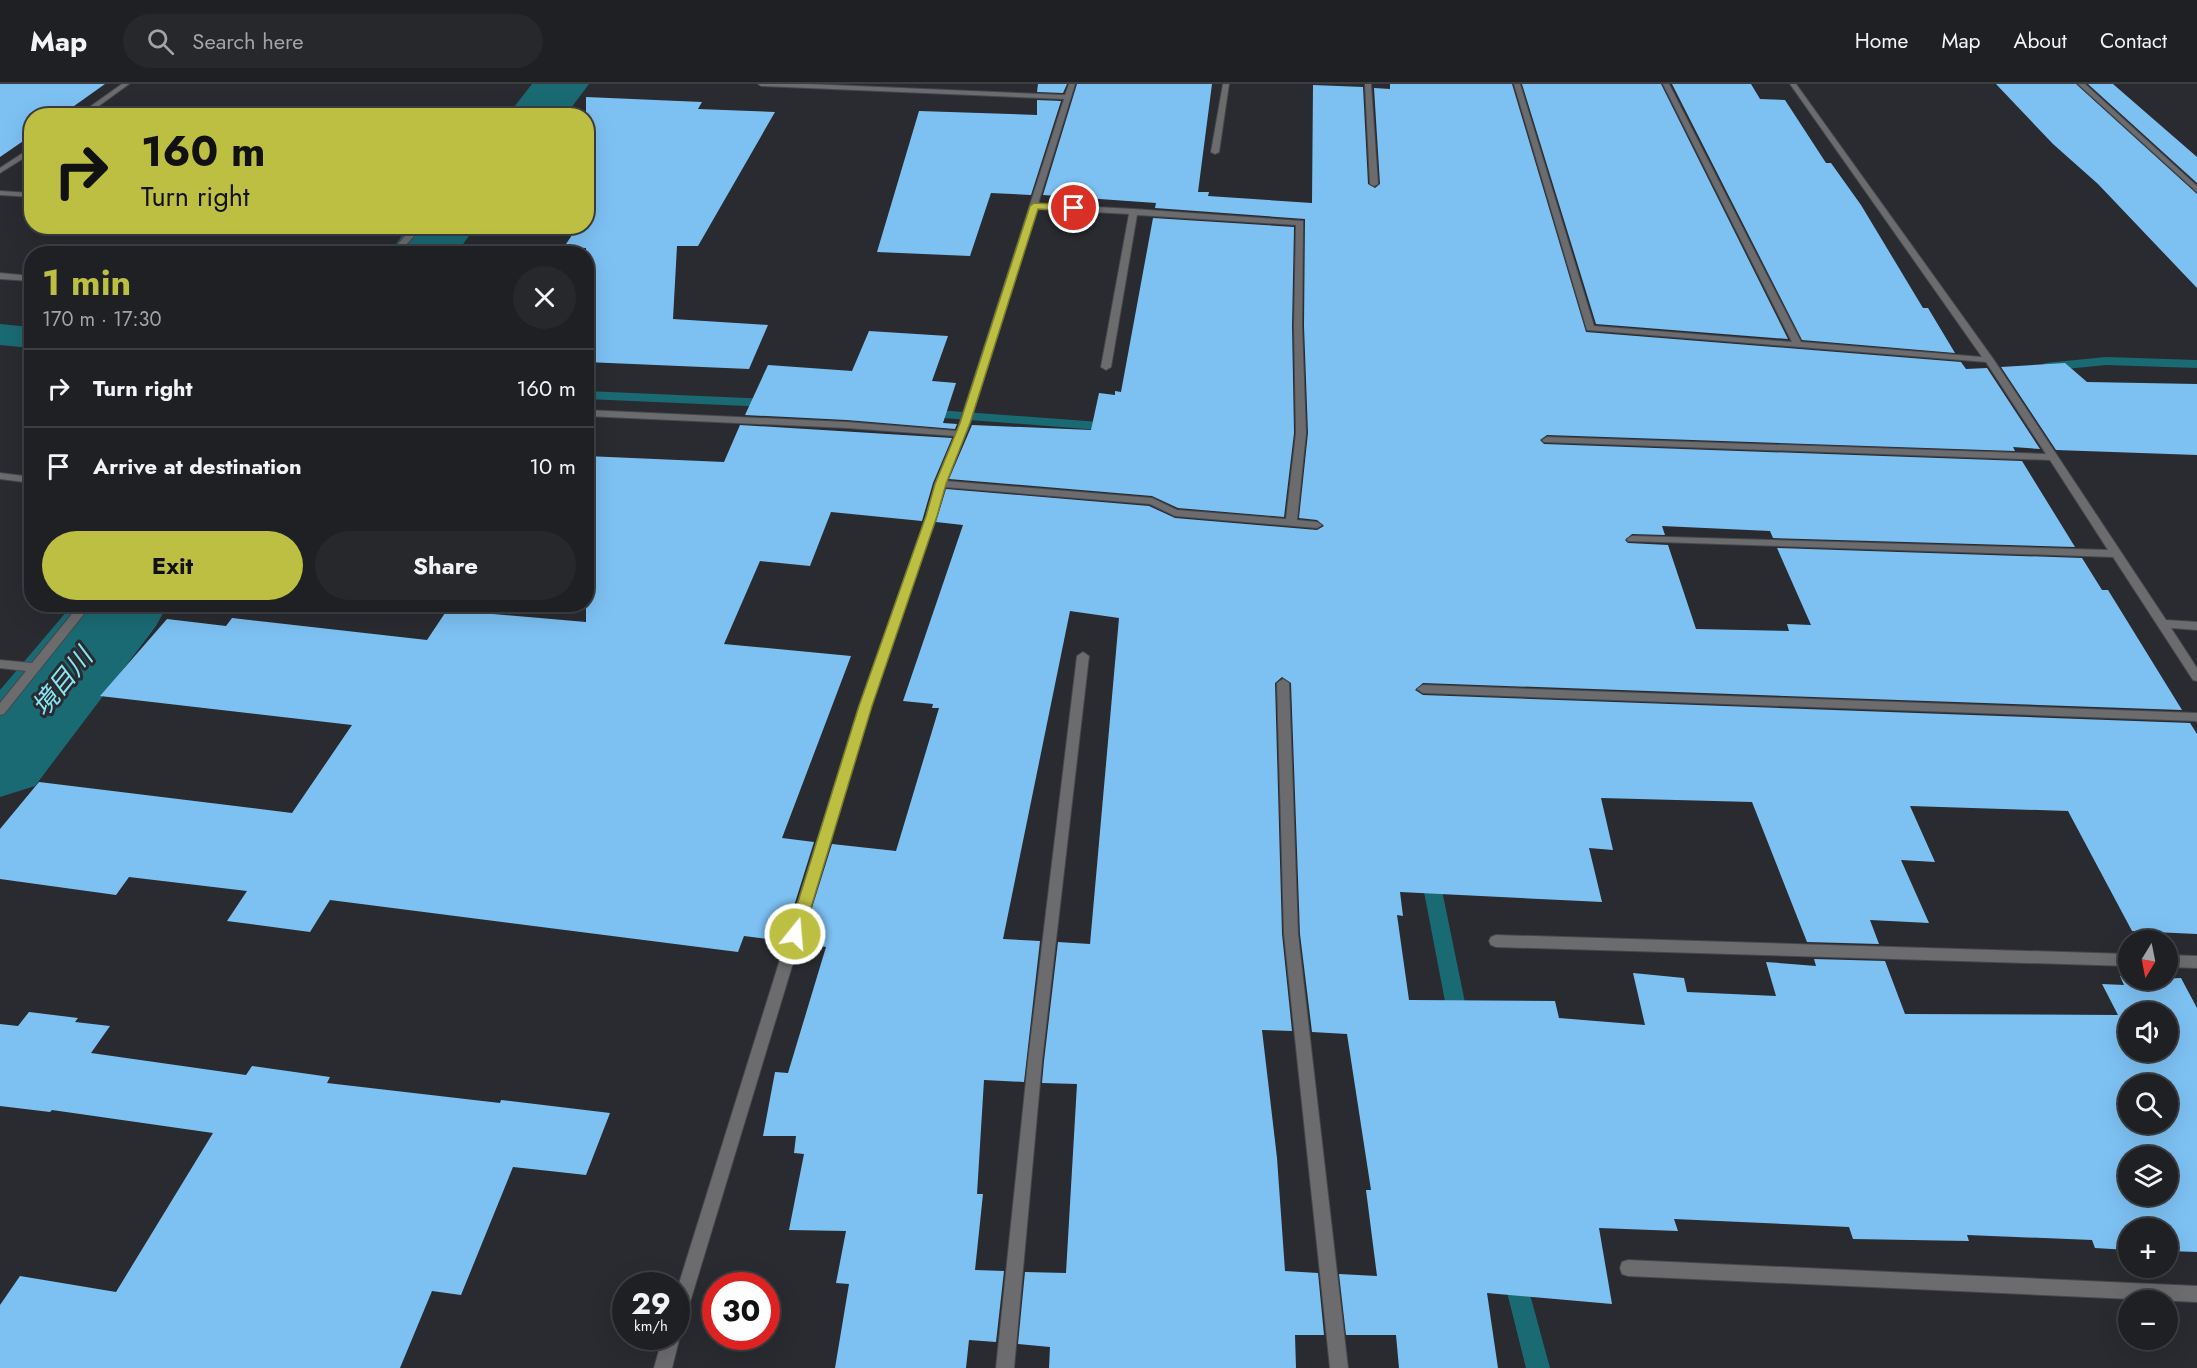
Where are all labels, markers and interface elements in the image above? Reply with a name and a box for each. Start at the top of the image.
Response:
search box [123,14,543,68]
text: Map [30,21,87,62]
icon: search [144,25,177,58]
text: Search here [192,25,304,57]
text: Home [1855,26,1908,56]
text: Map [1941,26,1981,56]
text: About [2014,26,2067,56]
text: Contact [2100,26,2167,56]
text: 160 m [141,121,265,182]
icon: right [42,132,120,210]
text: Turn right [141,177,249,216]
pin [1048,182,1099,233]
icon: arrive [1057,191,1090,224]
text: 1 min [42,256,131,308]
button: close [513,266,576,329]
text: 170 m · 17:30 [42,305,162,334]
icon: right [42,372,75,405]
text: Turn right [93,372,193,404]
text: 160 m [516,372,576,404]
icon: arrive [42,450,75,483]
text: Arrive at destination [93,450,302,482]
text: 10 m [529,450,576,482]
button: Exit [42,531,303,600]
button: Share [315,531,576,600]
water label: 境目川 [23,637,103,724]
position arrow [763,902,827,966]
north arrow [2118,930,2178,990]
map controls [2118,930,2178,1350]
button: sound [2118,1002,2178,1062]
button: search [2118,1074,2178,1134]
button: layers [2118,1146,2178,1206]
button: + [2118,1218,2178,1278]
speed limit sign: 30 [702,1272,780,1350]
text: 29 [631,1282,671,1325]
button: − [2118,1290,2178,1350]
text: km/h [634,1315,668,1337]

